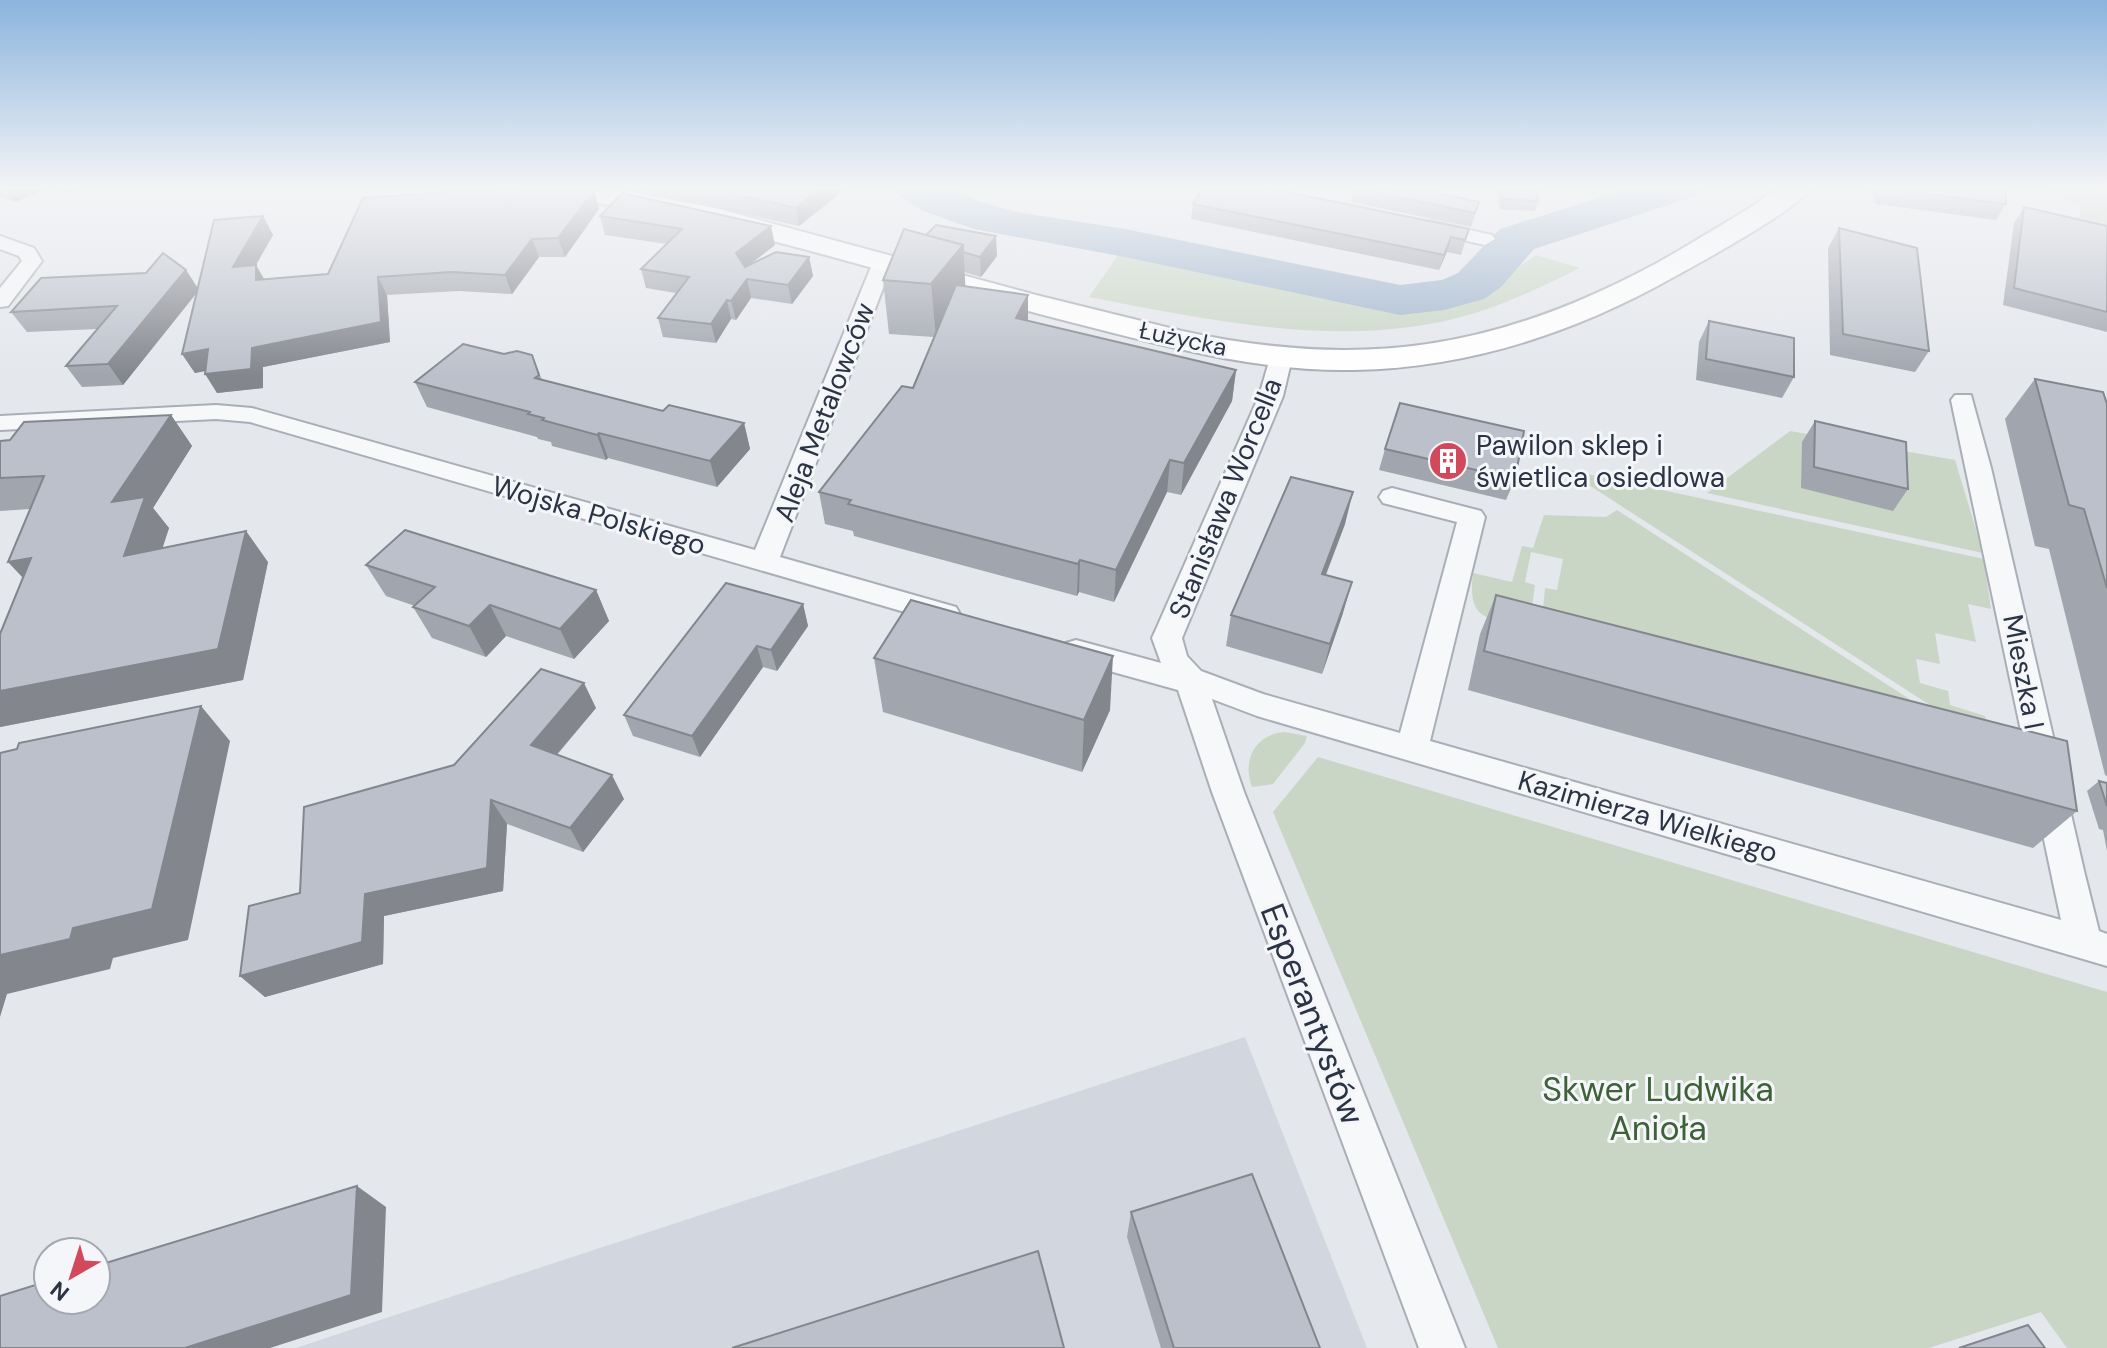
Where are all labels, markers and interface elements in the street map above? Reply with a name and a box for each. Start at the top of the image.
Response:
street label: Aleja Metalowców [766,297,883,527]
street label: Łużycka [1136,314,1230,363]
street label: Stanisława Worcella [1160,372,1291,624]
place label: Pawilon sklep i świetlica osiedlowa [1476,427,1725,496]
building icon: Pawilon sklep i świetlica osiedlowa [1427,440,1469,482]
street label: Wojska Polskiego [488,467,710,564]
street label: Mieszka I [1994,611,2053,733]
street label: Kazimierza Wielkiego [1514,762,1782,871]
street label: Esperantystów [1250,897,1375,1131]
park label: Skwer Ludwika Anioła [1542,1067,1774,1151]
north arrow [32,1236,112,1316]
text: N [44,1275,75,1307]

